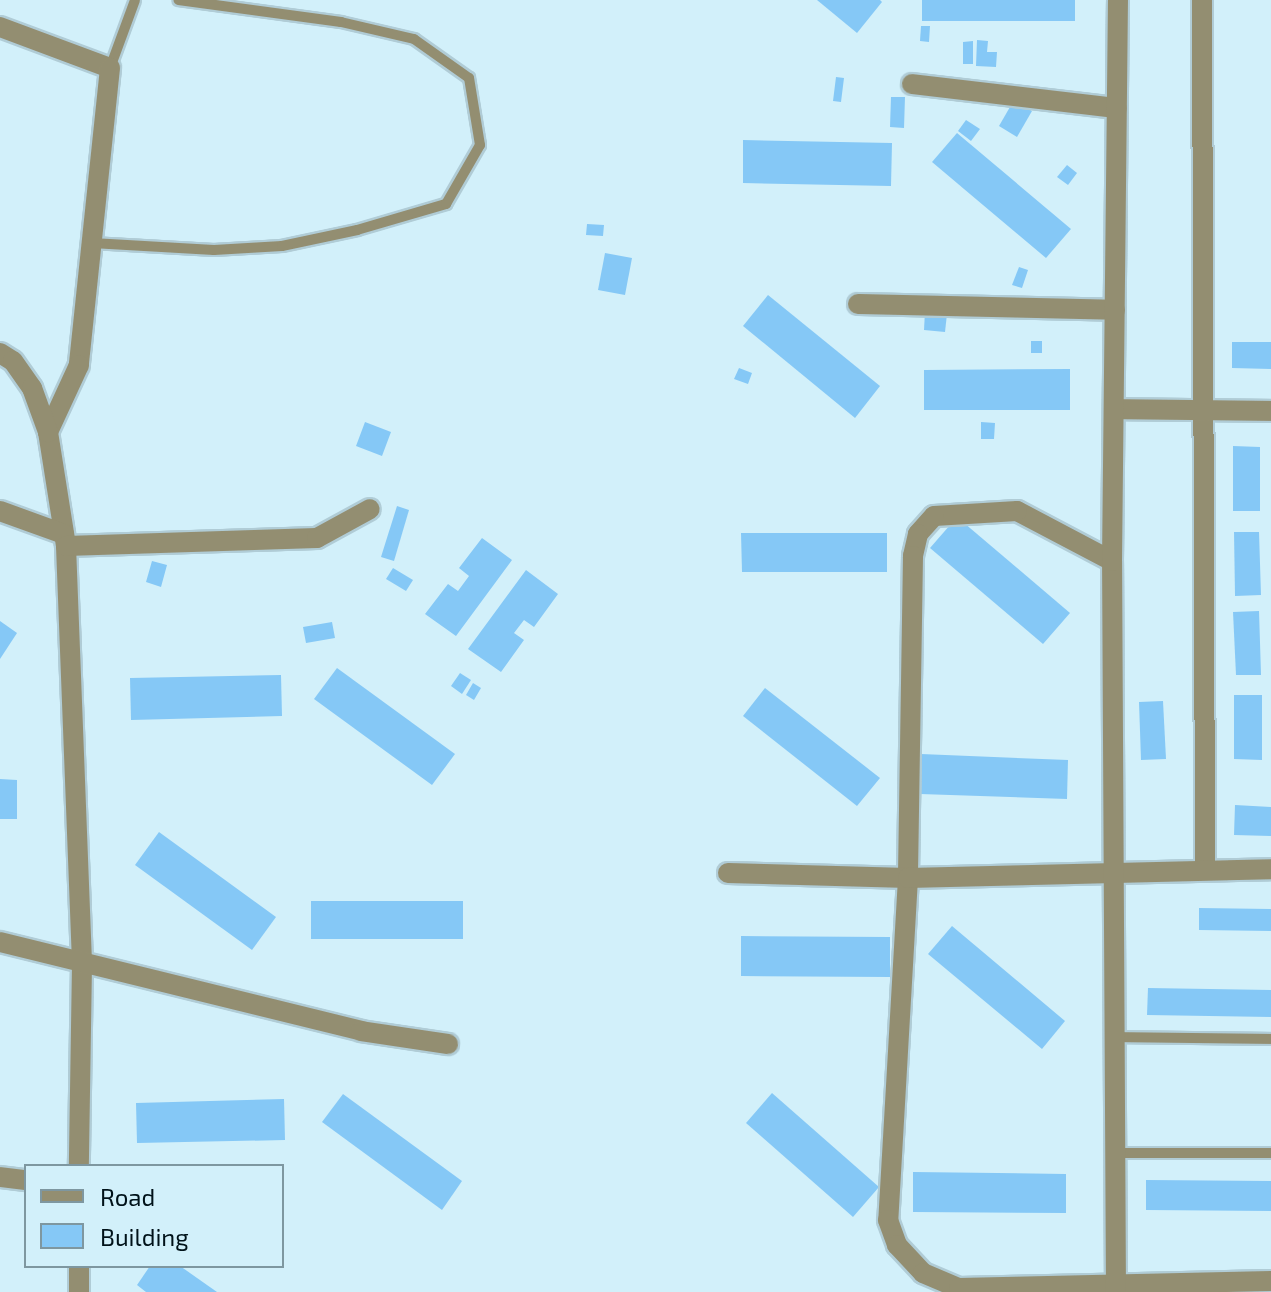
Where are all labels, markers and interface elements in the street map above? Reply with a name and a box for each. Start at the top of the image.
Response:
legend [24,1164,284,1268]
text: Road [100,1182,155,1211]
text: Building [100,1222,189,1251]

